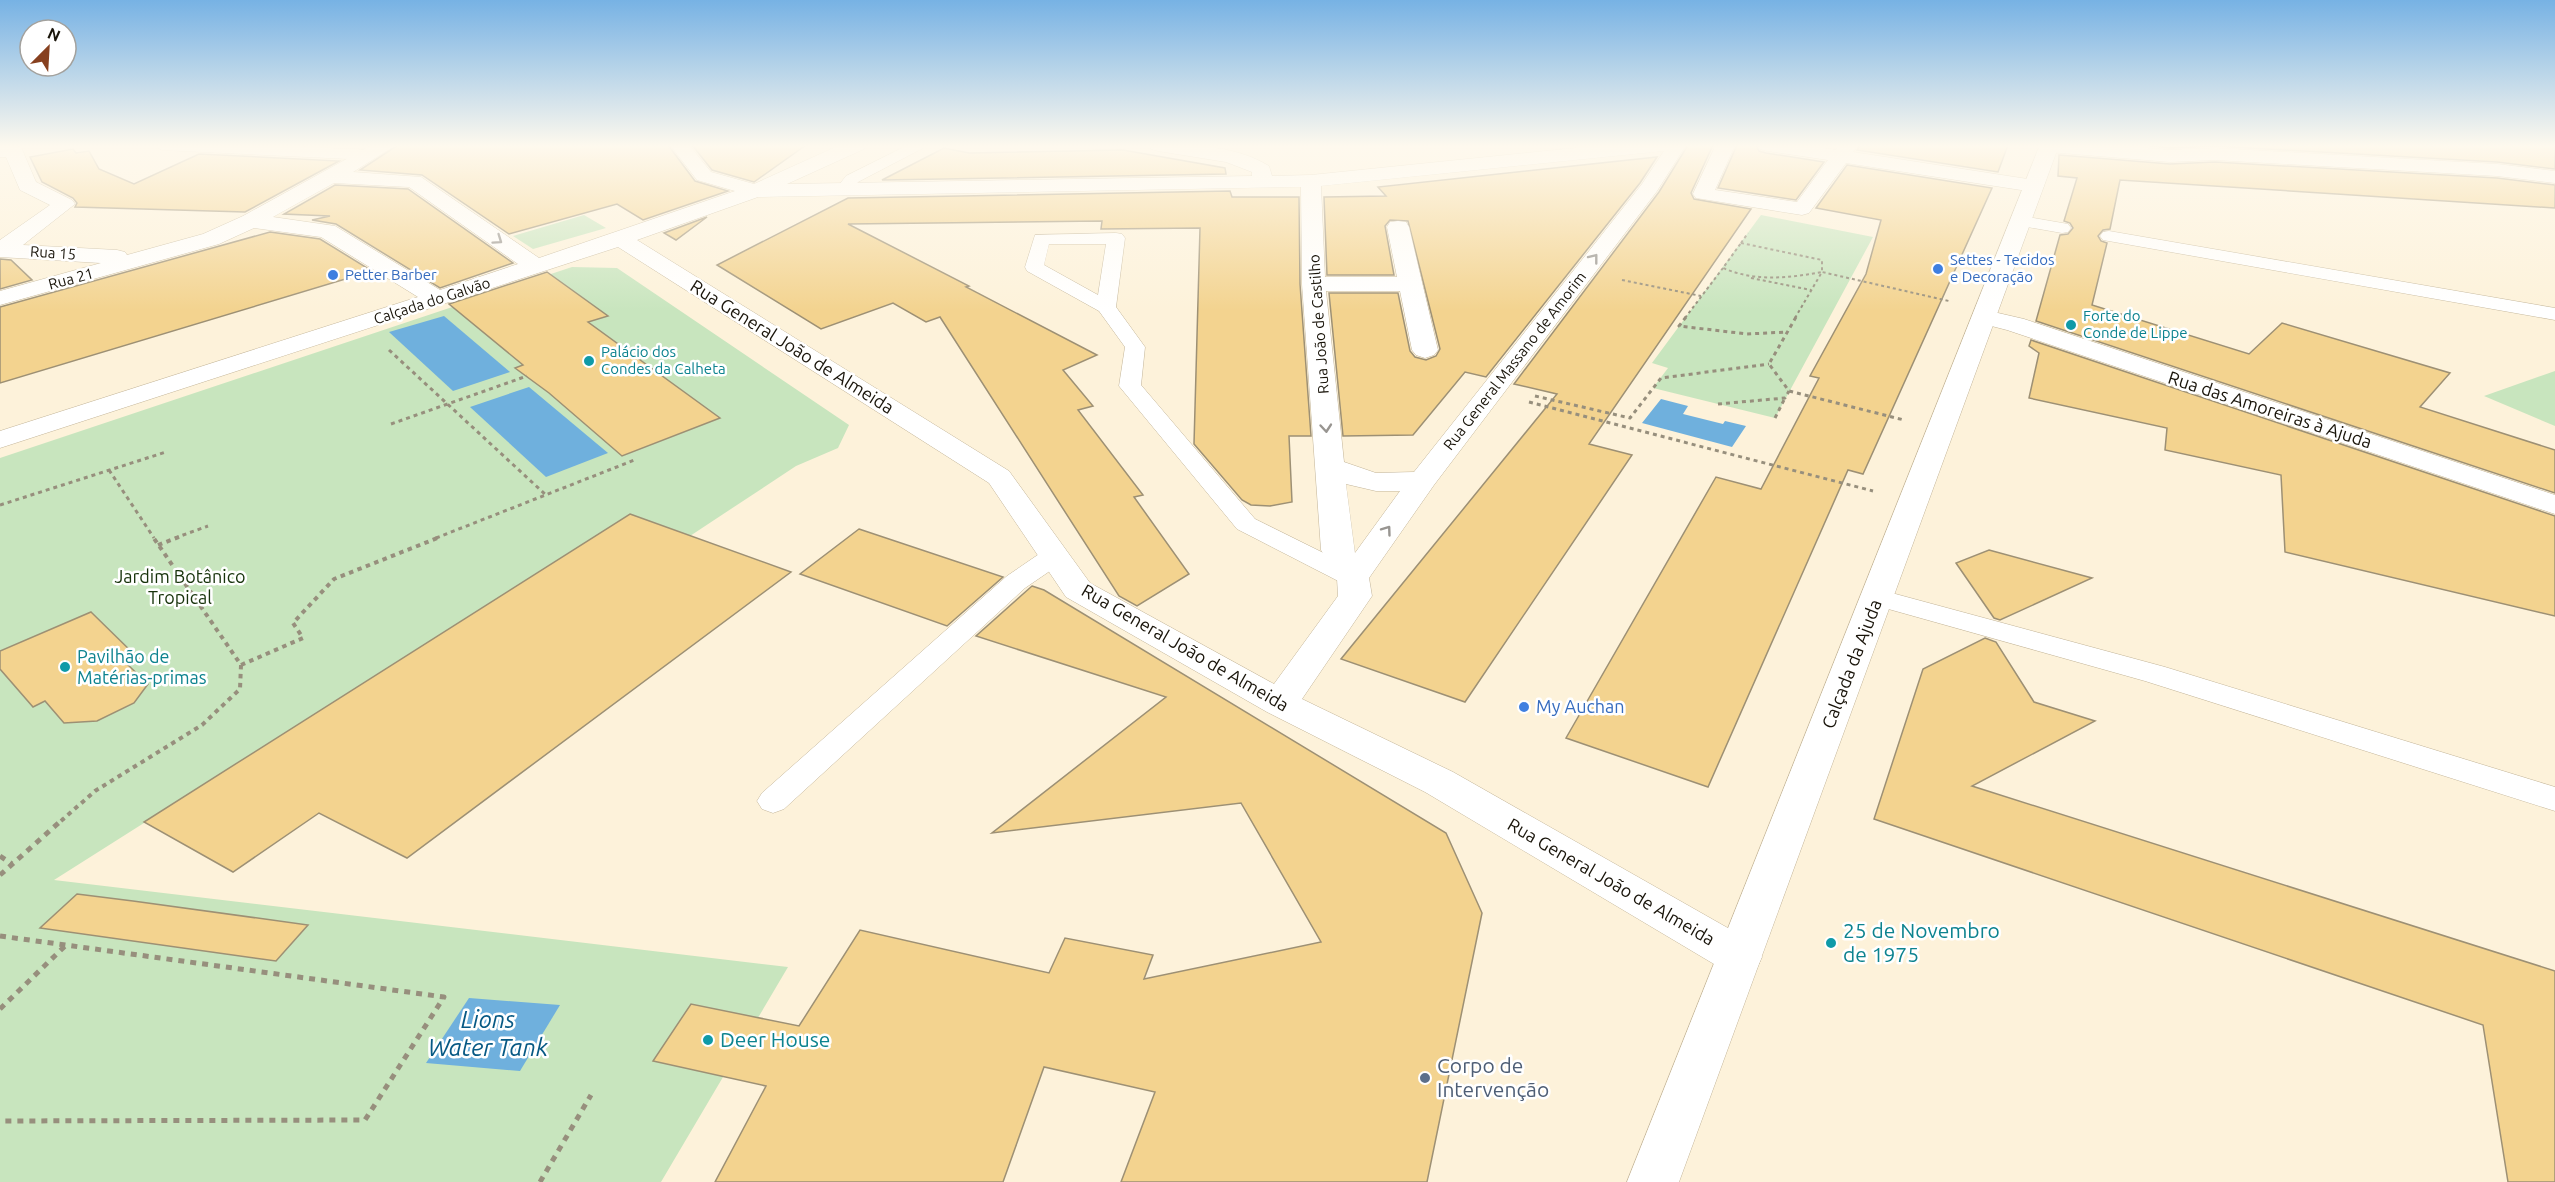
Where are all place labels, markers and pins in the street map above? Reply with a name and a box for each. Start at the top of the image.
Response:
place label: Settes - Tecidos e Decoração [1950,251,2054,285]
marker: Settes - Tecidos e Decoração [1931,262,1945,276]
place label: Petter Barber [345,266,437,283]
marker: Petter Barber [326,268,340,282]
place label: Forte do Conde de Lippe [2083,307,2188,341]
marker: Forte do Conde de Lippe [2064,318,2078,332]
place label: Palácio dos Condes da Calheta [601,343,726,377]
marker: Palácio dos Condes da Calheta [582,354,596,368]
place label: Pavilhão de Matérias-primas [77,646,207,687]
marker: Pavilhão de Matérias-primas [58,660,72,674]
place label: My Auchan [1536,696,1625,716]
marker: My Auchan [1517,700,1531,714]
place label: 25 de Novembro de 1975 [1843,918,2000,966]
marker: 25 de Novembro de 1975 [1824,936,1838,950]
place label: Deer House [720,1027,830,1051]
marker: Deer House [701,1033,715,1047]
place label: Corpo de Intervenção [1437,1053,1549,1101]
marker: Corpo de Intervenção [1418,1071,1432,1085]

